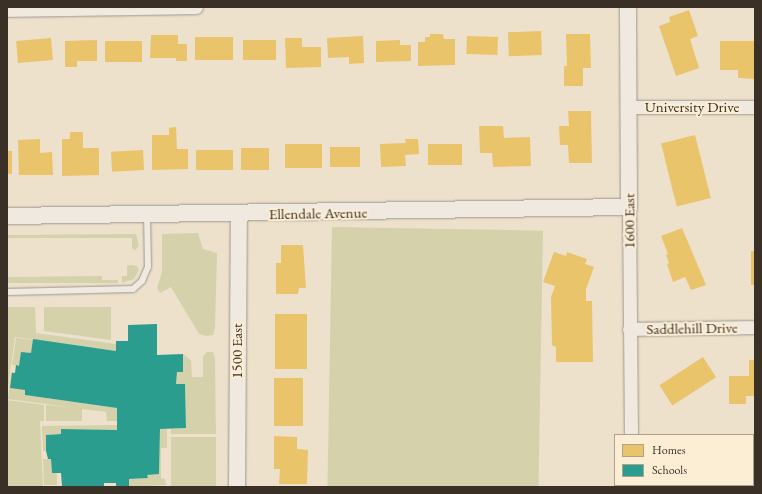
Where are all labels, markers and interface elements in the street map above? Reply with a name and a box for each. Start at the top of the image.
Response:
street label: University Drive [645,98,739,116]
street label: 1600 East [620,193,638,249]
street label: Ellendale Avenue [269,203,367,223]
street label: Saddlehill Drive [646,318,738,338]
street label: 1500 East [228,323,246,379]
legend [614,434,754,486]
text: Homes [652,442,686,458]
text: Schools [652,462,687,478]

